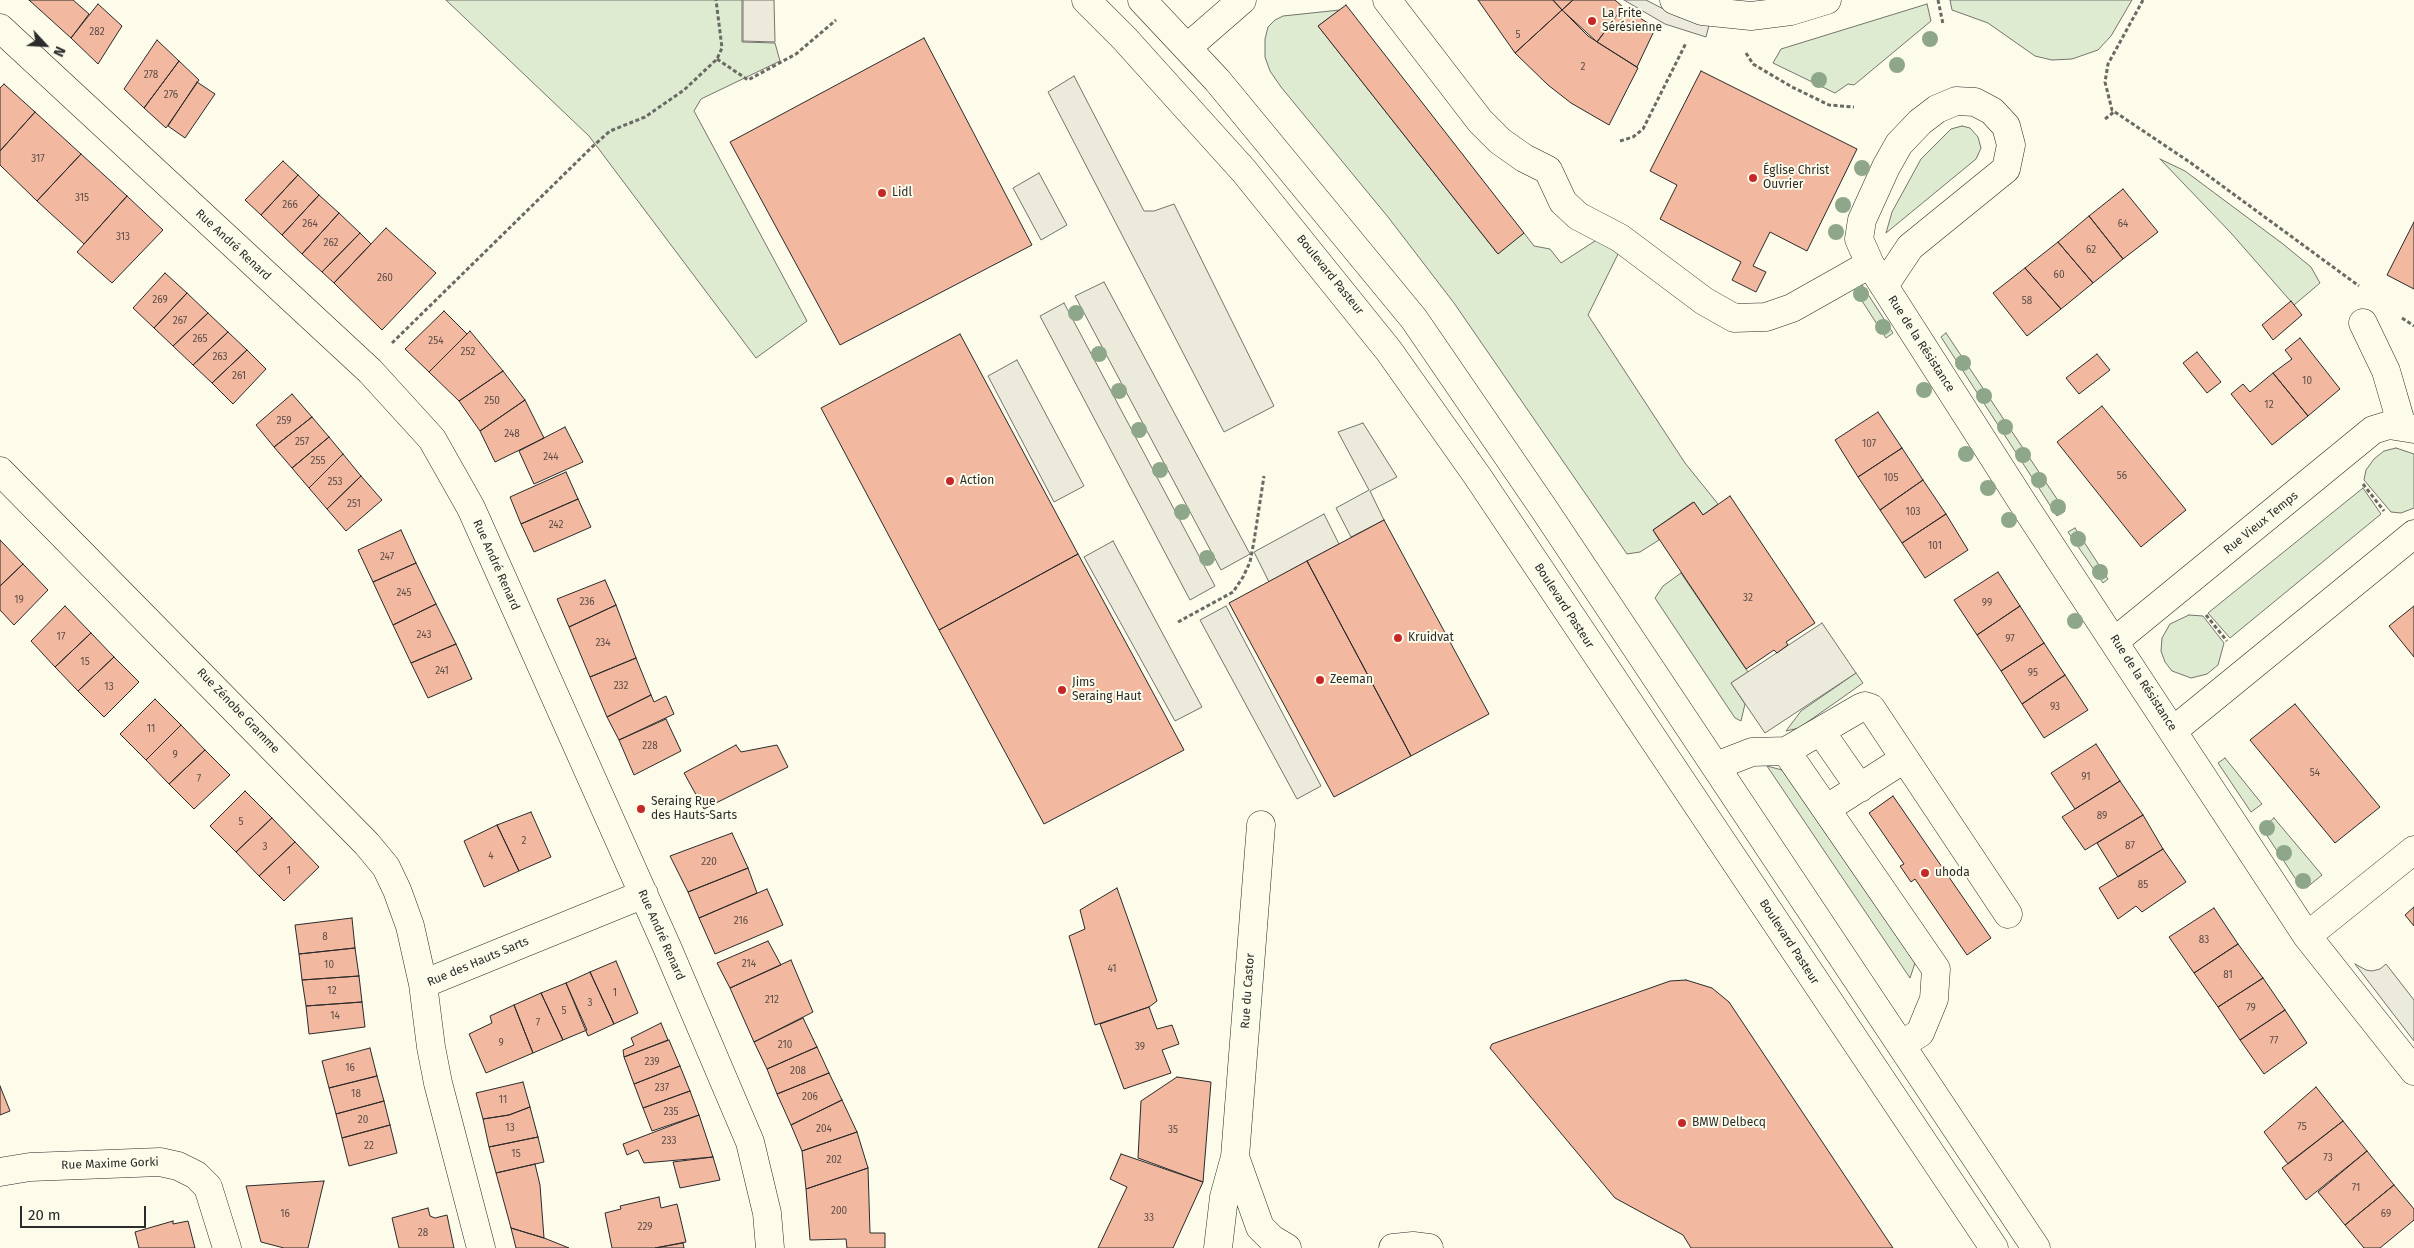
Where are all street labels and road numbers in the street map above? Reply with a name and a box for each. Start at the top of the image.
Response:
street label: Rue André Renard [192,206,274,284]
street label: Boulevard Pasteur [1293,232,1367,318]
street label: Rue de la Résistance [1884,293,1958,395]
street label: Rue Vieux Temps [2221,489,2301,557]
street label: Rue André Renard [470,517,522,613]
street label: Boulevard Pasteur [1531,561,1597,651]
street label: Rue de la Résistance [2106,632,2180,734]
street label: Rue Zénobe Gramme [194,665,282,757]
street label: Rue André Renard [635,887,687,983]
street label: Boulevard Pasteur [1756,897,1822,987]
street label: Rue des Hauts Sarts [425,934,531,990]
street label: Rue du Castor [1238,953,1258,1029]
street label: Rue Maxime Gorki [61,1155,159,1173]

